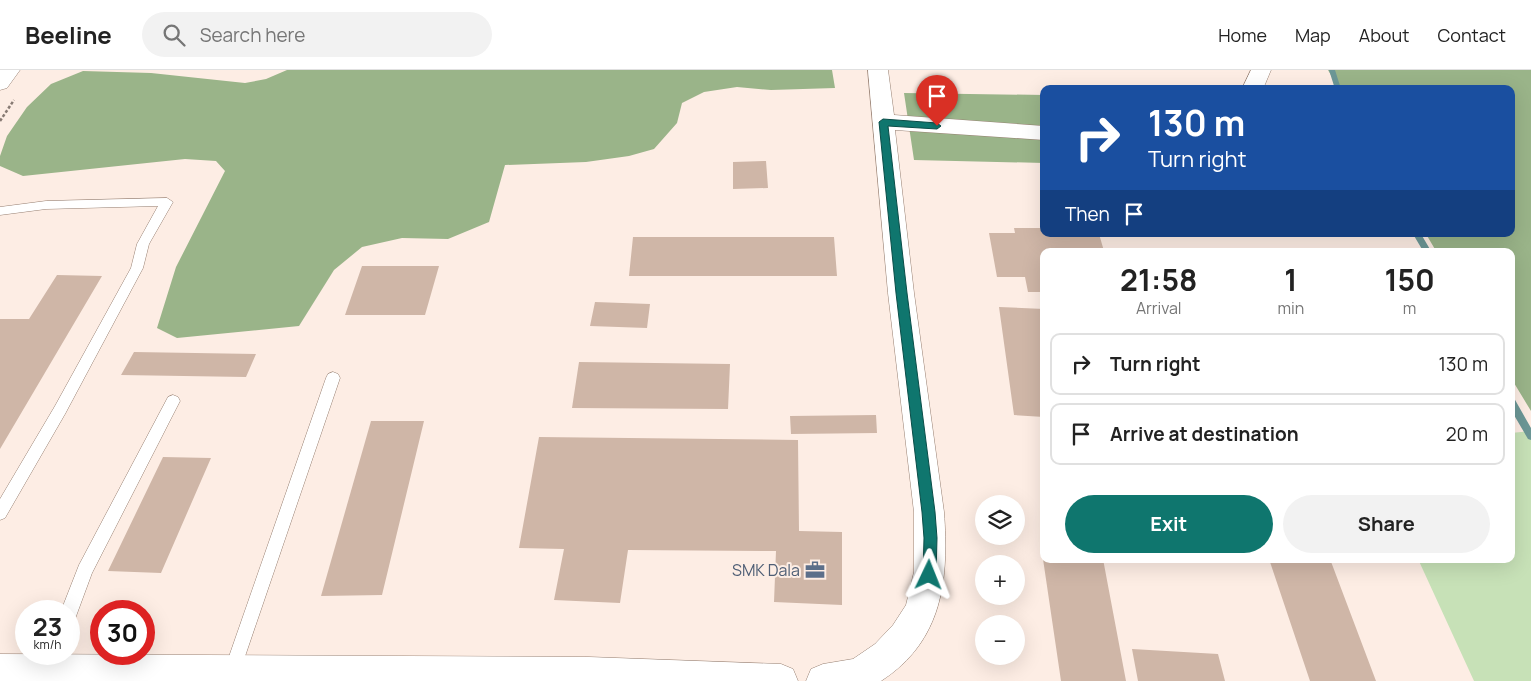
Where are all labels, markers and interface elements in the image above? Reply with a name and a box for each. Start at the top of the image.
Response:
search box [142,12,492,57]
text: Beeline [25,18,112,51]
icon: search [160,21,188,49]
text: Search here [200,22,305,48]
text: Home [1218,23,1267,47]
text: Map [1295,23,1331,47]
text: About [1359,23,1409,47]
text: Contact [1437,23,1506,47]
pin [916,75,958,126]
icon: arrive [923,82,951,110]
text: 130 m [1148,99,1245,147]
icon: right [1065,105,1130,170]
text: Turn right [1148,144,1246,174]
icon: arrive [1120,200,1148,228]
text: Then [1065,201,1110,227]
text: 21:58 [1120,259,1197,300]
text: 1 [1284,259,1297,300]
text: 150 [1384,259,1435,300]
text: Arrival [1136,297,1182,319]
text: min [1277,297,1304,319]
text: m [1403,297,1416,319]
icon: right [1067,350,1095,378]
text: Turn right [1110,351,1200,377]
text: 130 m [1439,351,1488,377]
icon: arrive [1067,420,1095,448]
text: Arrive at destination [1110,421,1299,447]
text: 20 m [1446,421,1488,447]
map controls [975,495,1025,665]
button: layers [975,495,1025,545]
button: Exit [1065,495,1273,553]
button: Share [1283,495,1490,553]
position arrow [902,548,954,600]
button: + [975,555,1025,605]
place label: SMK Dala [732,559,800,581]
office icon: SMK Dala [804,559,826,581]
speed limit sign: 30 [90,600,155,665]
text: 23 [33,609,62,644]
button: − [975,615,1025,665]
text: km/h [34,636,61,653]

